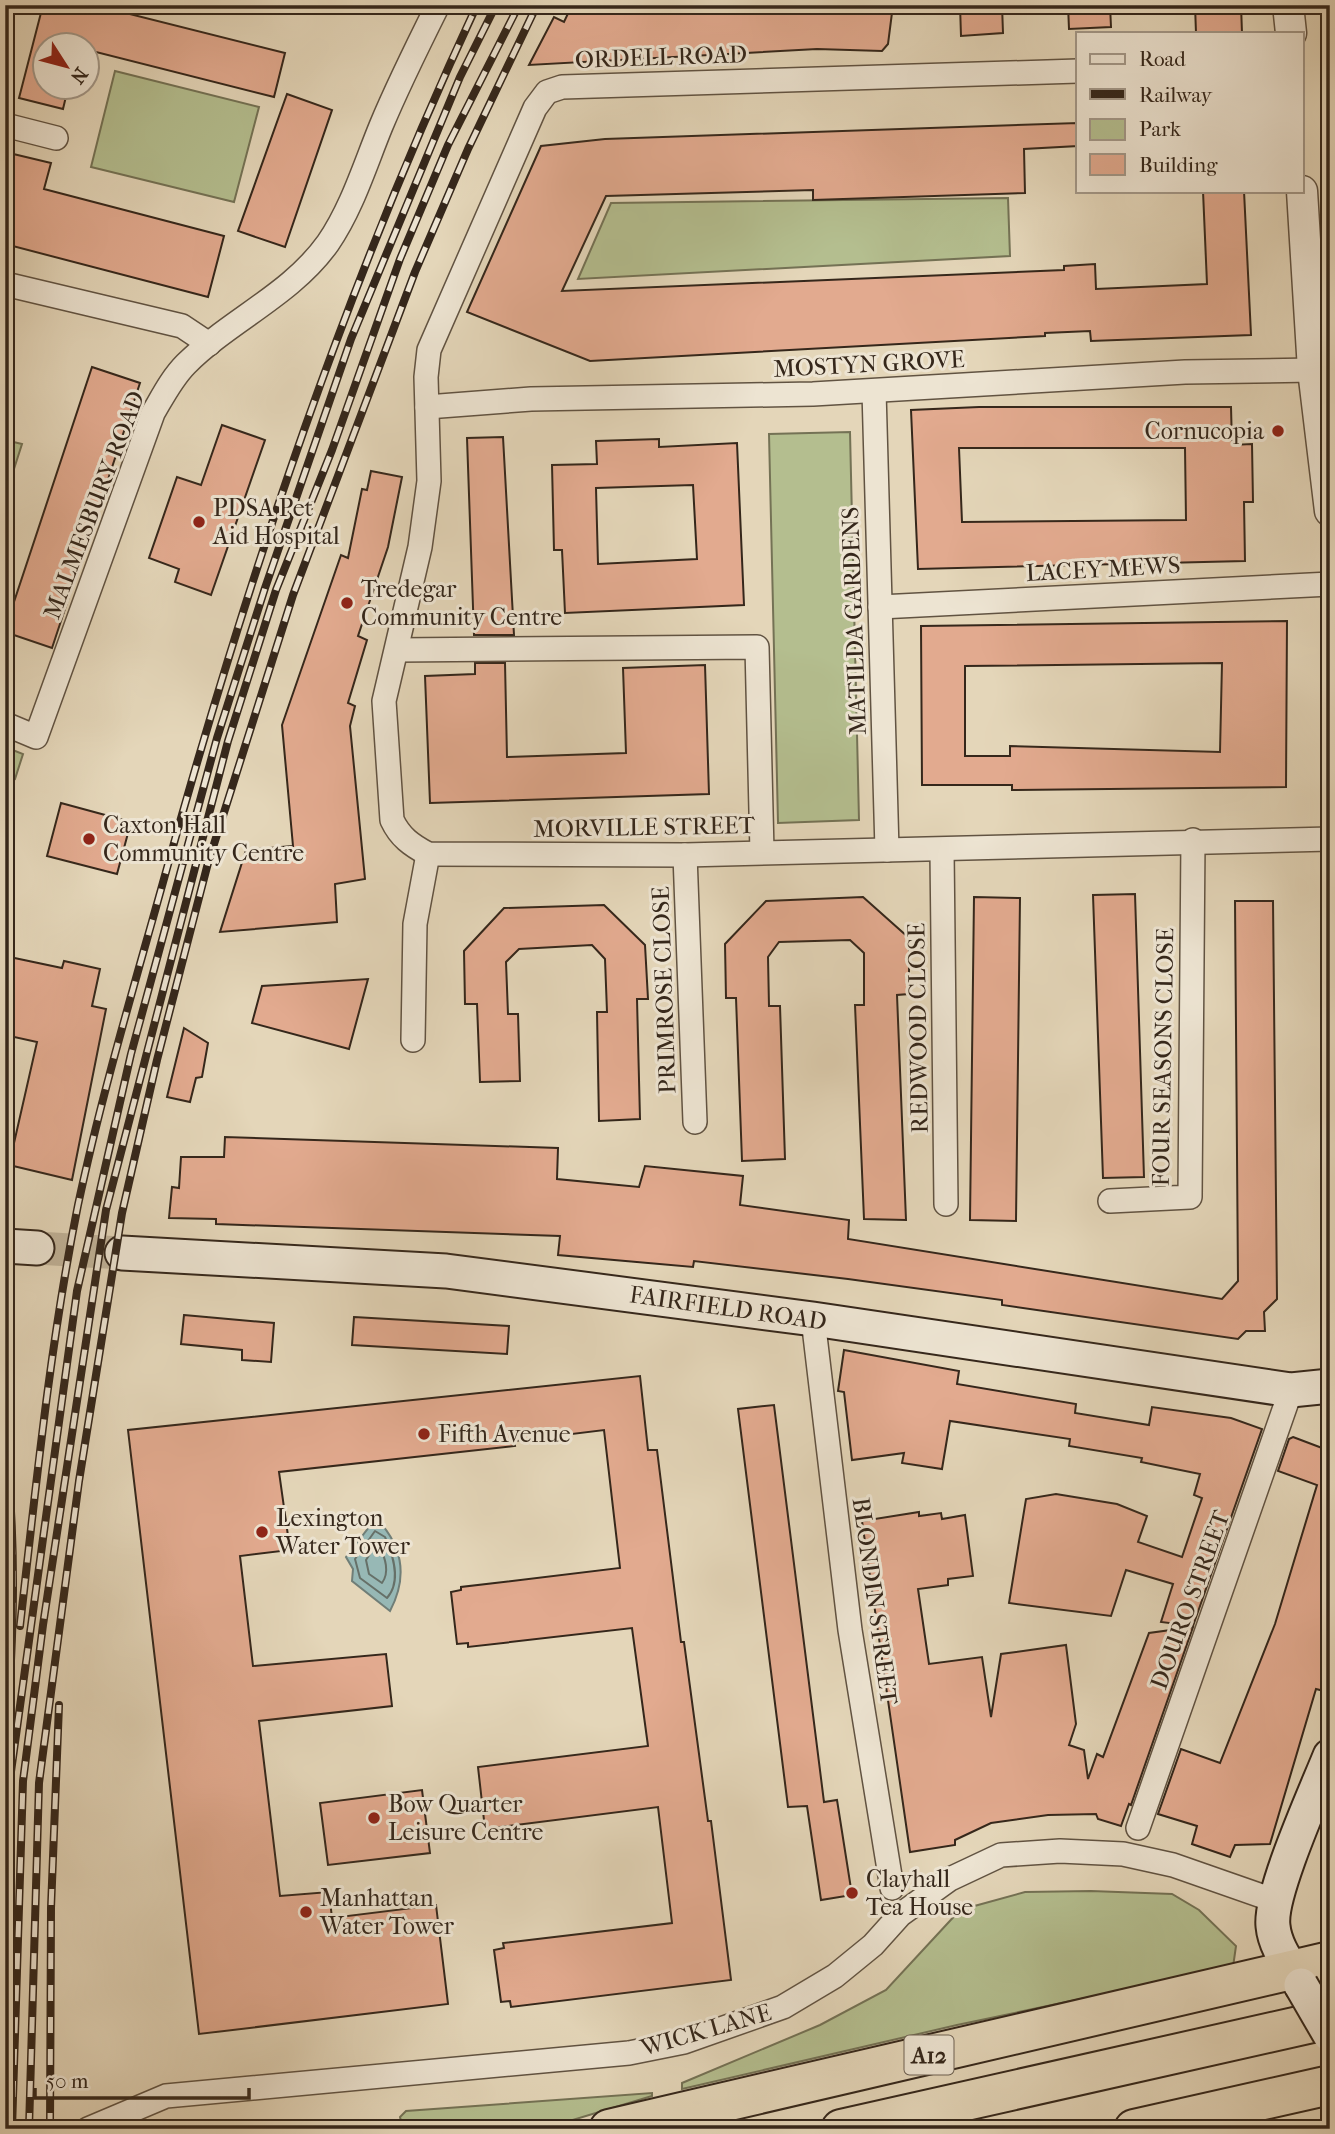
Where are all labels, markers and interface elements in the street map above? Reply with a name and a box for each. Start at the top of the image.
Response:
north arrow [32,32,102,102]
legend [1076,32,1304,192]
street label: ORDELL ROAD [575,40,747,74]
text: Road [1139,47,1186,71]
text: N [65,63,92,88]
text: Railway [1139,83,1213,107]
text: Park [1139,117,1181,141]
text: Building [1139,153,1218,177]
street label: MOSTYN GROVE [772,345,966,383]
street label: MALMESBURY ROAD [38,387,150,623]
place label: Cornucopia [1145,417,1265,445]
marker: Cornucopia [1270,423,1286,439]
place label: PDSA Pet Aid Hospital [212,494,340,550]
street label: MATILDA GARDENS [836,506,872,736]
marker: PDSA Pet Aid Hospital [191,514,207,530]
street label: LACEY MEWS [1025,551,1181,587]
place label: Tredegar Community Centre [361,575,562,631]
marker: Tredegar Community Centre [339,595,355,611]
place label: Caxton Hall Community Centre [103,811,304,867]
street label: MORVILLE STREET [533,811,756,843]
marker: Caxton Hall Community Centre [81,831,97,847]
street label: PRIMROSE CLOSE [646,886,682,1094]
street label: REDWOOD CLOSE [902,922,934,1134]
street label: FOUR SEASONS CLOSE [1147,927,1179,1187]
street label: FAIRFIELD ROAD [628,1280,828,1336]
place label: Fifth Avenue [438,1420,571,1448]
marker: Fifth Avenue [416,1426,432,1442]
street label: BLONDIN STREET [847,1496,904,1707]
place label: Lexington Water Tower [275,1504,411,1560]
street label: DOURO STREET [1145,1506,1236,1693]
marker: Lexington Water Tower [254,1524,270,1540]
place label: Bow Quarter Leisure Centre [388,1790,543,1846]
marker: Bow Quarter Leisure Centre [366,1810,382,1826]
place label: Clayhall Tea House [866,1865,973,1921]
place label: Manhattan Water Tower [319,1884,455,1940]
marker: Clayhall Tea House [844,1885,860,1901]
marker: Manhattan Water Tower [298,1904,314,1920]
street label: WICK LANE [636,1998,775,2062]
road number: A12 [904,2036,954,2074]
scale bar [35,2057,248,2101]
text: 50 m [46,2069,89,2093]

